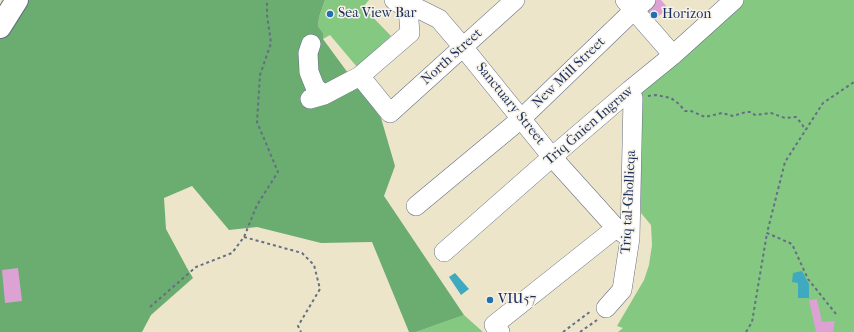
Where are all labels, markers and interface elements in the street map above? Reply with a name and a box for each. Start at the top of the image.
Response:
place label: Sea View Bar [338,6,417,22]
place label: Horizon [662,7,711,23]
marker: Sea View Bar [325,9,335,19]
marker: Horizon [649,10,659,20]
street label: North Street [418,25,486,89]
street label: New Mill Street [529,34,609,112]
street label: Sanctuary Street [472,60,548,148]
street label: Triq Ġnien Ingraw [541,83,637,169]
street label: Triq tal-Għollieqa [618,150,640,254]
place label: VIU57 [498,292,536,308]
marker: VIU57 [485,295,495,305]

